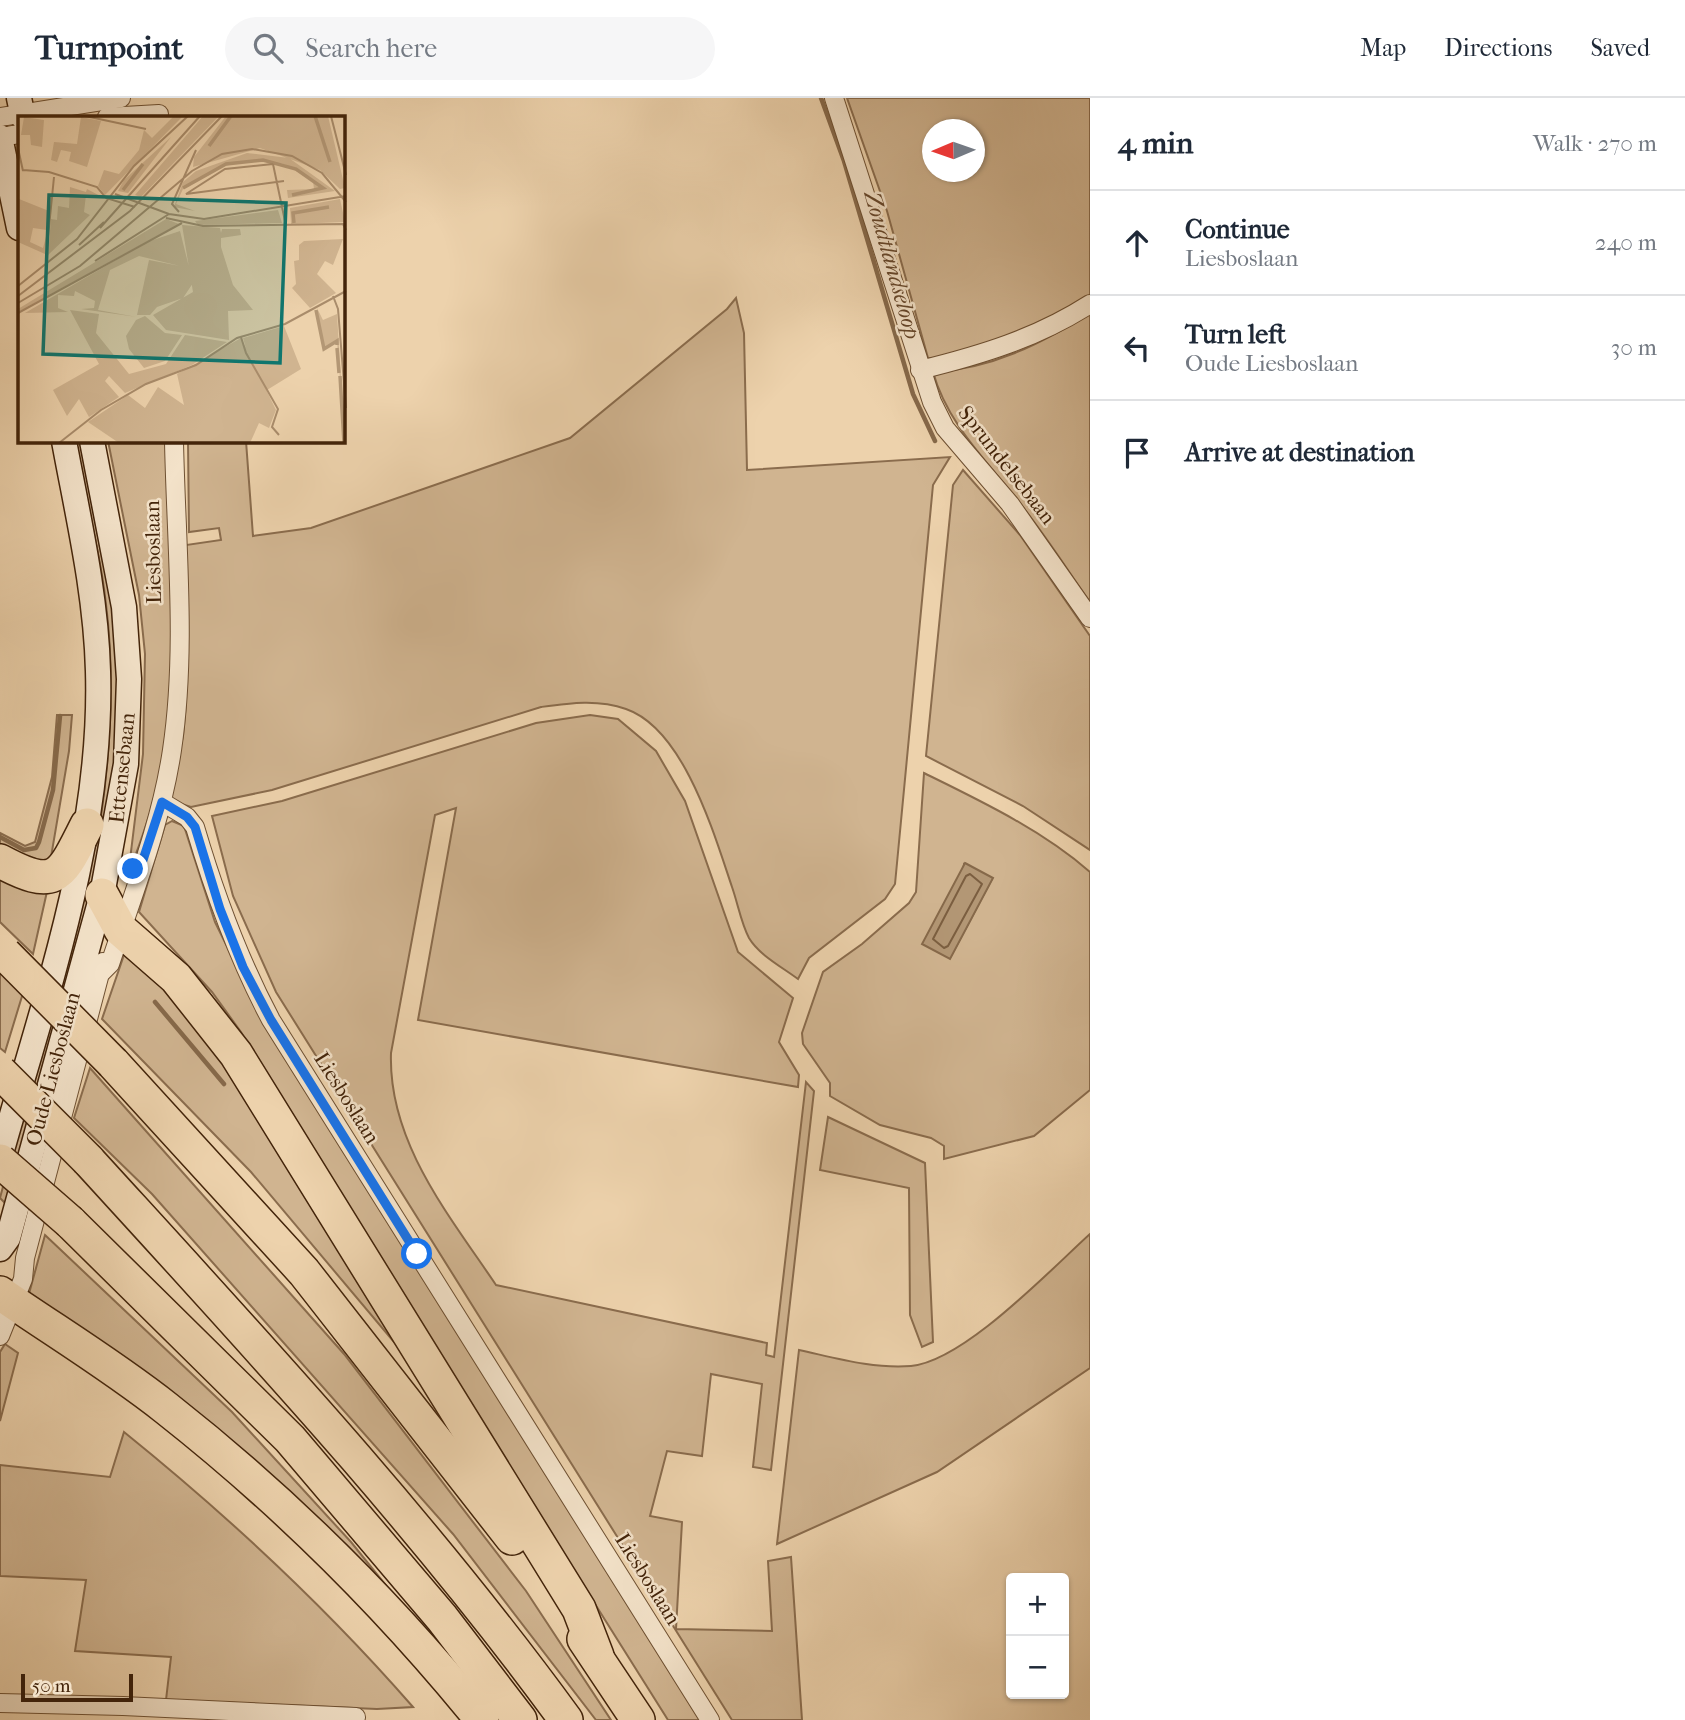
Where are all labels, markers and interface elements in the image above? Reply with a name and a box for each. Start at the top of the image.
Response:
search box [225,17,715,80]
text: Turnpoint [35,29,183,68]
icon: search [249,29,287,67]
text: Search here [305,33,437,64]
text: Map [1360,34,1406,62]
text: Directions [1444,34,1552,62]
text: Saved [1590,34,1650,62]
inset map [18,116,345,443]
north arrow [922,119,985,182]
text: 4 min [1118,126,1193,161]
text: Walk · 270 m [1533,130,1657,157]
water label: Zoudtlandseloop [858,186,927,342]
text: Continue [1185,214,1290,245]
icon: ahead [1118,224,1156,262]
text: 240 m [1595,229,1657,256]
text: Liesboslaan [1185,245,1298,272]
text: Turn left [1185,319,1286,350]
icon: left [1118,329,1156,367]
text: 30 m [1611,334,1657,361]
text: Oude Liesboslaan [1185,350,1358,377]
street label: Sprundelsebaan [953,401,1061,529]
icon: arrive [1118,434,1156,472]
text: Arrive at destination [1185,437,1415,468]
street label: Liesboslaan [140,500,166,604]
street label: Ettensebaan [104,711,140,825]
route end [117,853,148,884]
street label: Oude Liesboslaan [21,989,85,1149]
street label: Liesboslaan [309,1048,385,1148]
route start [401,1238,432,1269]
street label: Liesboslaan [610,1529,686,1629]
map controls [1006,1573,1069,1699]
button: + [1006,1573,1069,1636]
button: − [1006,1636,1069,1699]
scale bar [21,1671,133,1703]
text: 50 m [32,1675,71,1697]

